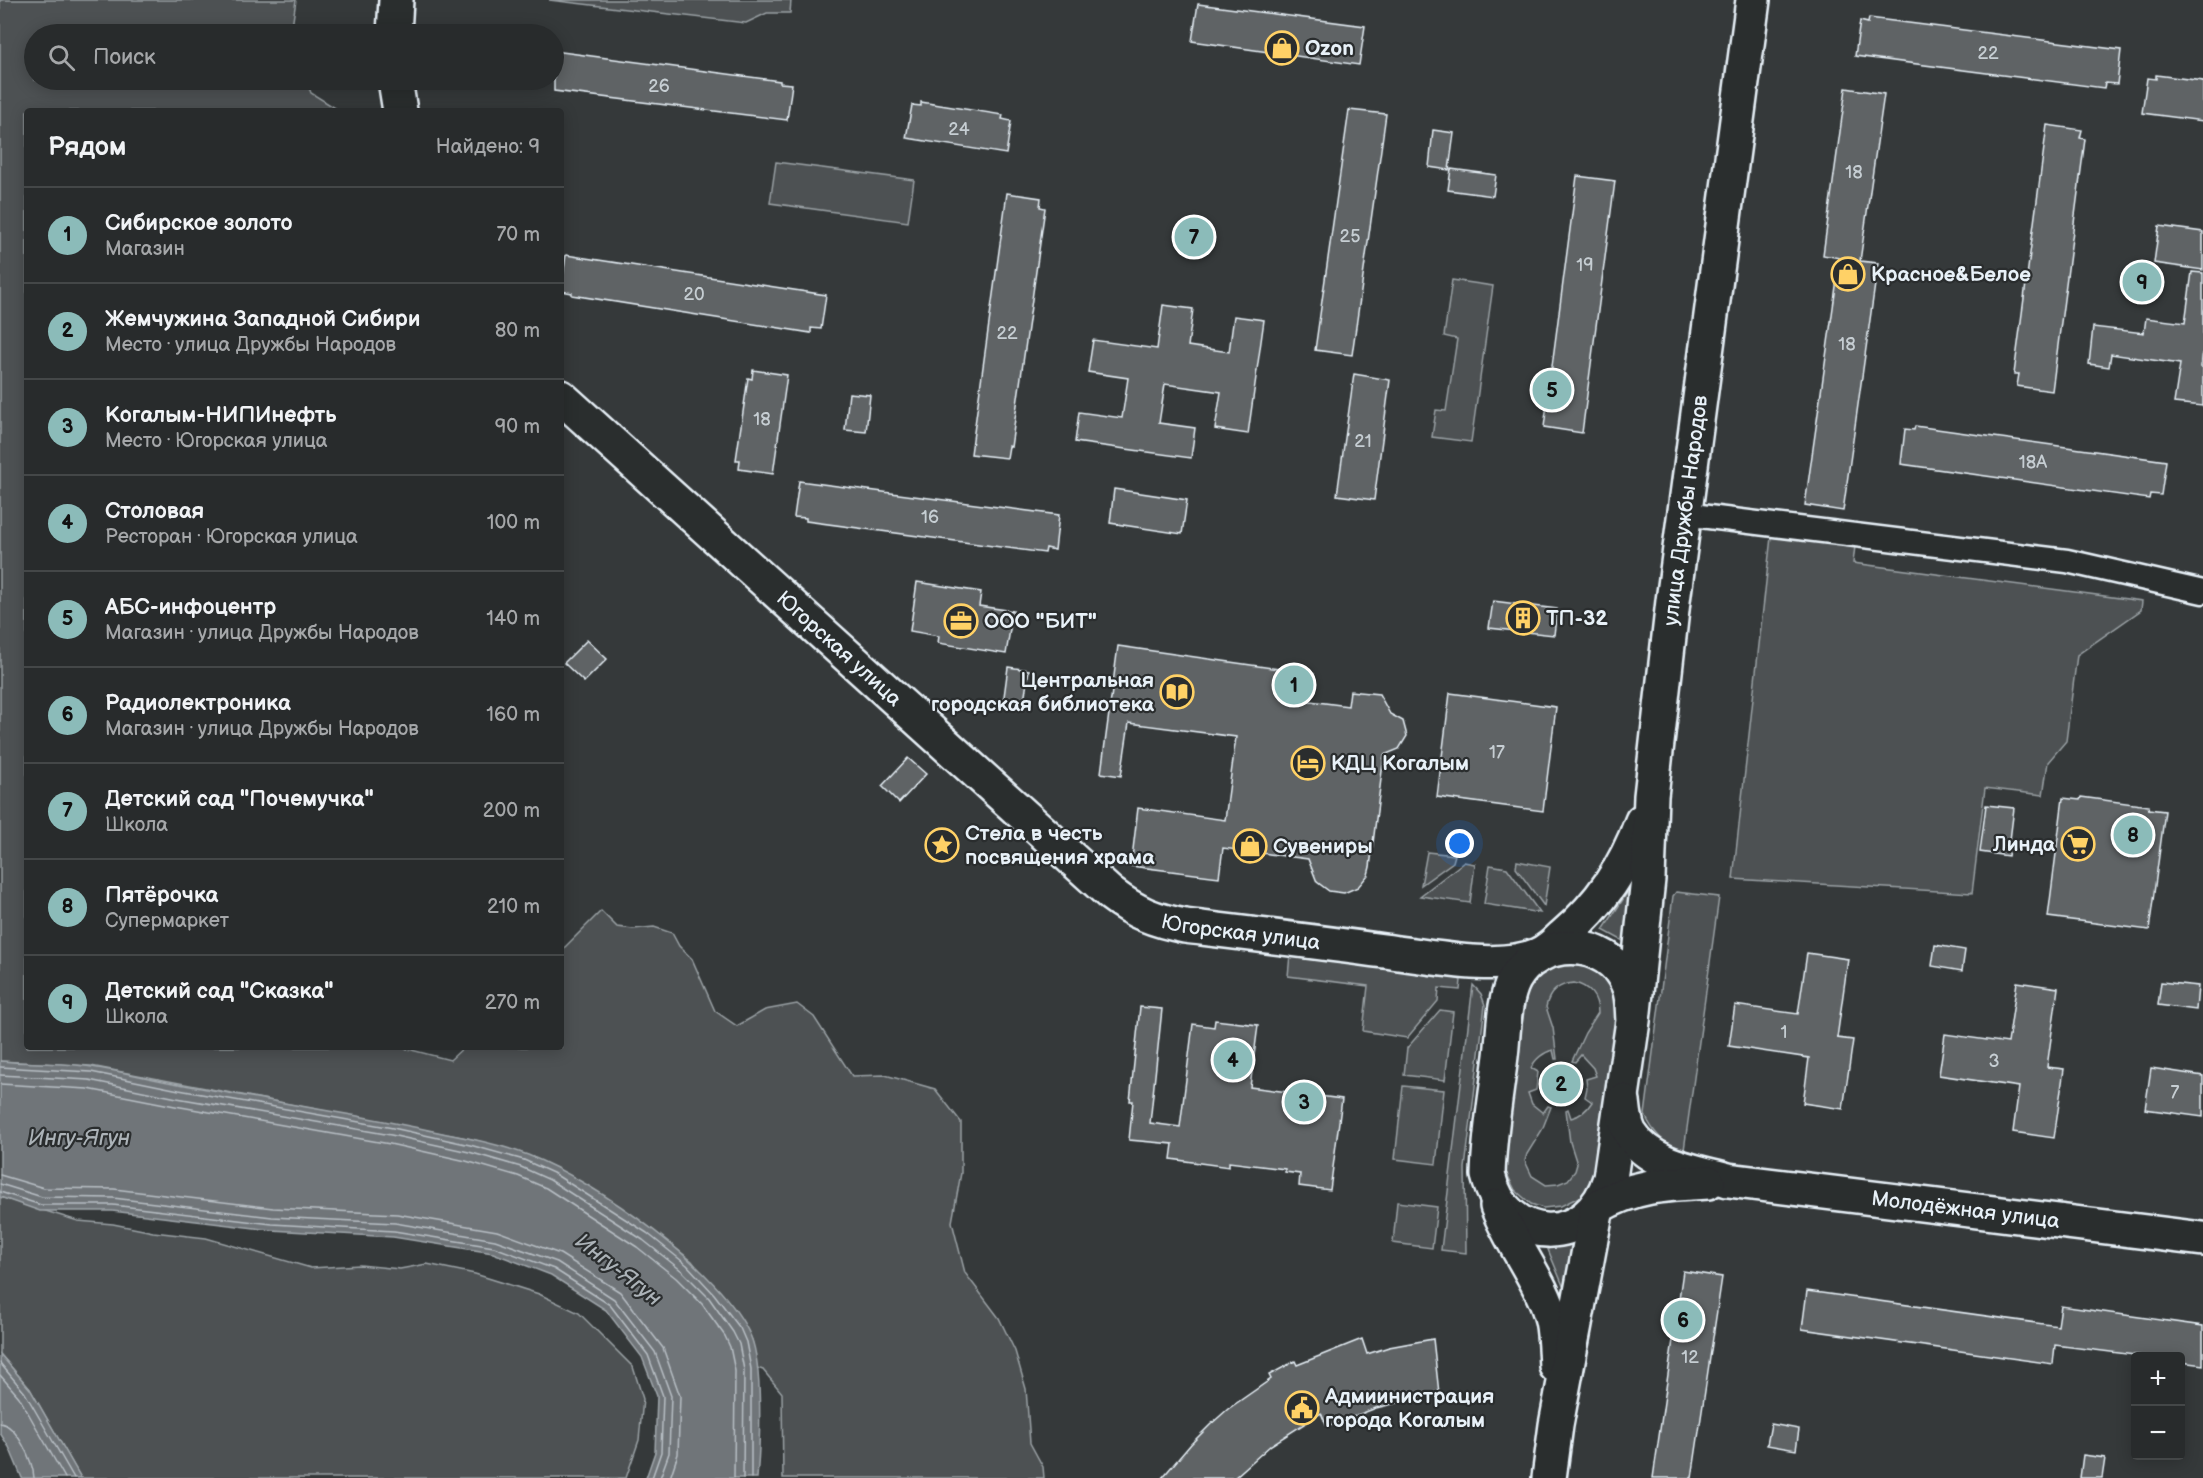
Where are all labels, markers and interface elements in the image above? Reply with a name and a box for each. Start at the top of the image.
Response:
search box [24,24,564,90]
shop icon: Ozon [1264,30,1300,66]
place label: Ozon [1305,36,1354,61]
icon: search [45,41,78,74]
house number: 22 [1977,43,1999,64]
text: Поиск [93,44,156,71]
house number: 26 [648,76,670,97]
house number: 24 [948,119,970,140]
text: Рядом [48,132,126,163]
text: Найдено: 9 [436,135,540,159]
house number: 18 [1845,162,1863,183]
text: Сибирское золото [105,210,293,237]
pin: 7 [1174,214,1214,260]
text: 1 [63,223,72,247]
text: 70 m [496,223,540,247]
house number: 25 [1340,226,1360,247]
text: Магазин [105,237,185,261]
house number: 19 [1576,255,1594,276]
shop icon: Красное&Белое [1830,256,1866,292]
pin: 9 [2122,260,2162,304]
place label: Красное&Белое [1871,262,2031,287]
house number: 20 [683,284,705,305]
text: Жемчужина Западной Сибири [105,306,420,333]
text: 2 [62,319,73,343]
text: 80 m [495,319,540,343]
house number: 22 [996,323,1018,344]
text: Место · улица Дружбы Народов [105,333,396,357]
house number: 18 [1838,334,1856,355]
pin: 5 [1532,368,1572,412]
street label: улица Дружбы Народов [1658,394,1713,627]
text: Когалым-НИПИнефть [105,402,337,429]
house number: 18 [753,409,771,430]
text: 3 [62,415,73,439]
text: 90 m [495,415,540,439]
text: Место · Югорская улица [105,429,328,453]
house number: 21 [1354,431,1372,452]
house number: 18А [2019,452,2047,473]
text: Столовая [105,498,204,525]
house number: 16 [921,507,939,528]
text: 4 [62,511,73,535]
text: 100 m [487,511,540,535]
text: Ресторан · Югорская улица [105,525,358,549]
street label: Югорская улица [771,585,907,712]
text: АБС-инфоцентр [105,594,276,621]
building icon: ТП-32 [1505,600,1541,636]
office icon: ООО "БИТ" [943,603,979,639]
place label: ТП-32 [1546,606,1608,631]
text: 5 [62,607,73,631]
text: 140 m [486,607,540,631]
place label: ООО "БИТ" [984,609,1097,634]
text: Магазин · улица Дружбы Народов [105,621,419,645]
pin: 1 [1274,662,1314,708]
place label: Центральная городская библиотека [931,668,1155,717]
library icon: Центральная городская библиотека [1159,674,1195,710]
text: Радиолектроника [105,690,291,717]
text: 6 [61,703,74,727]
text: 160 m [486,703,540,727]
text: Магазин · улица Дружбы Народов [105,717,419,741]
house number: 17 [1489,742,1505,763]
hotel icon: КДЦ Когалым [1290,745,1326,781]
place label: КДЦ Когалым [1331,751,1469,776]
text: Детский сад "Почемучка" [105,786,374,813]
text: 7 [62,799,73,823]
text: 200 m [483,799,540,823]
pin: 8 [2114,812,2152,858]
text: Школа [105,813,168,837]
place label: Стела в честь посвящения храма [965,821,1155,870]
supermarket icon: Линда [2060,826,2096,862]
place icon: Стела в честь посвящения храма [924,827,960,863]
shop icon: Сувениры [1232,828,1268,864]
your location [1445,829,1474,858]
place label: Линда [1992,832,2056,857]
place label: Сувениры [1273,834,1373,859]
text: Пятёрочка [105,882,218,909]
text: 8 [61,895,74,919]
text: 210 m [487,895,540,919]
text: Супермаркет [105,909,229,933]
street label: Югорская улица [1159,909,1322,955]
text: Детский сад "Сказка" [105,978,334,1005]
text: 9 [62,991,73,1015]
text: 270 m [485,991,540,1015]
text: Школа [105,1005,168,1029]
house number: 1 [1781,1022,1787,1043]
pin: 4 [1214,1038,1252,1082]
house number: 3 [1988,1051,2000,1072]
pin: 2 [1542,1062,1580,1106]
pin: 3 [1284,1080,1324,1124]
house number: 7 [2171,1082,2180,1103]
water label: Ингу-Ягун [28,1125,130,1152]
street label: Молодёжная улица [1870,1185,2062,1234]
water label: Ингу-Ягун [569,1228,667,1312]
pin: 6 [1664,1298,1702,1342]
house number: 12 [1681,1347,1699,1368]
map controls [2131,1352,2185,1460]
button: + [2131,1352,2185,1406]
place label: Адмиинистрация города Когалым [1324,1384,1494,1433]
public building icon: Адмиинистрация города Когалым [1284,1390,1320,1426]
button: − [2131,1406,2185,1460]

